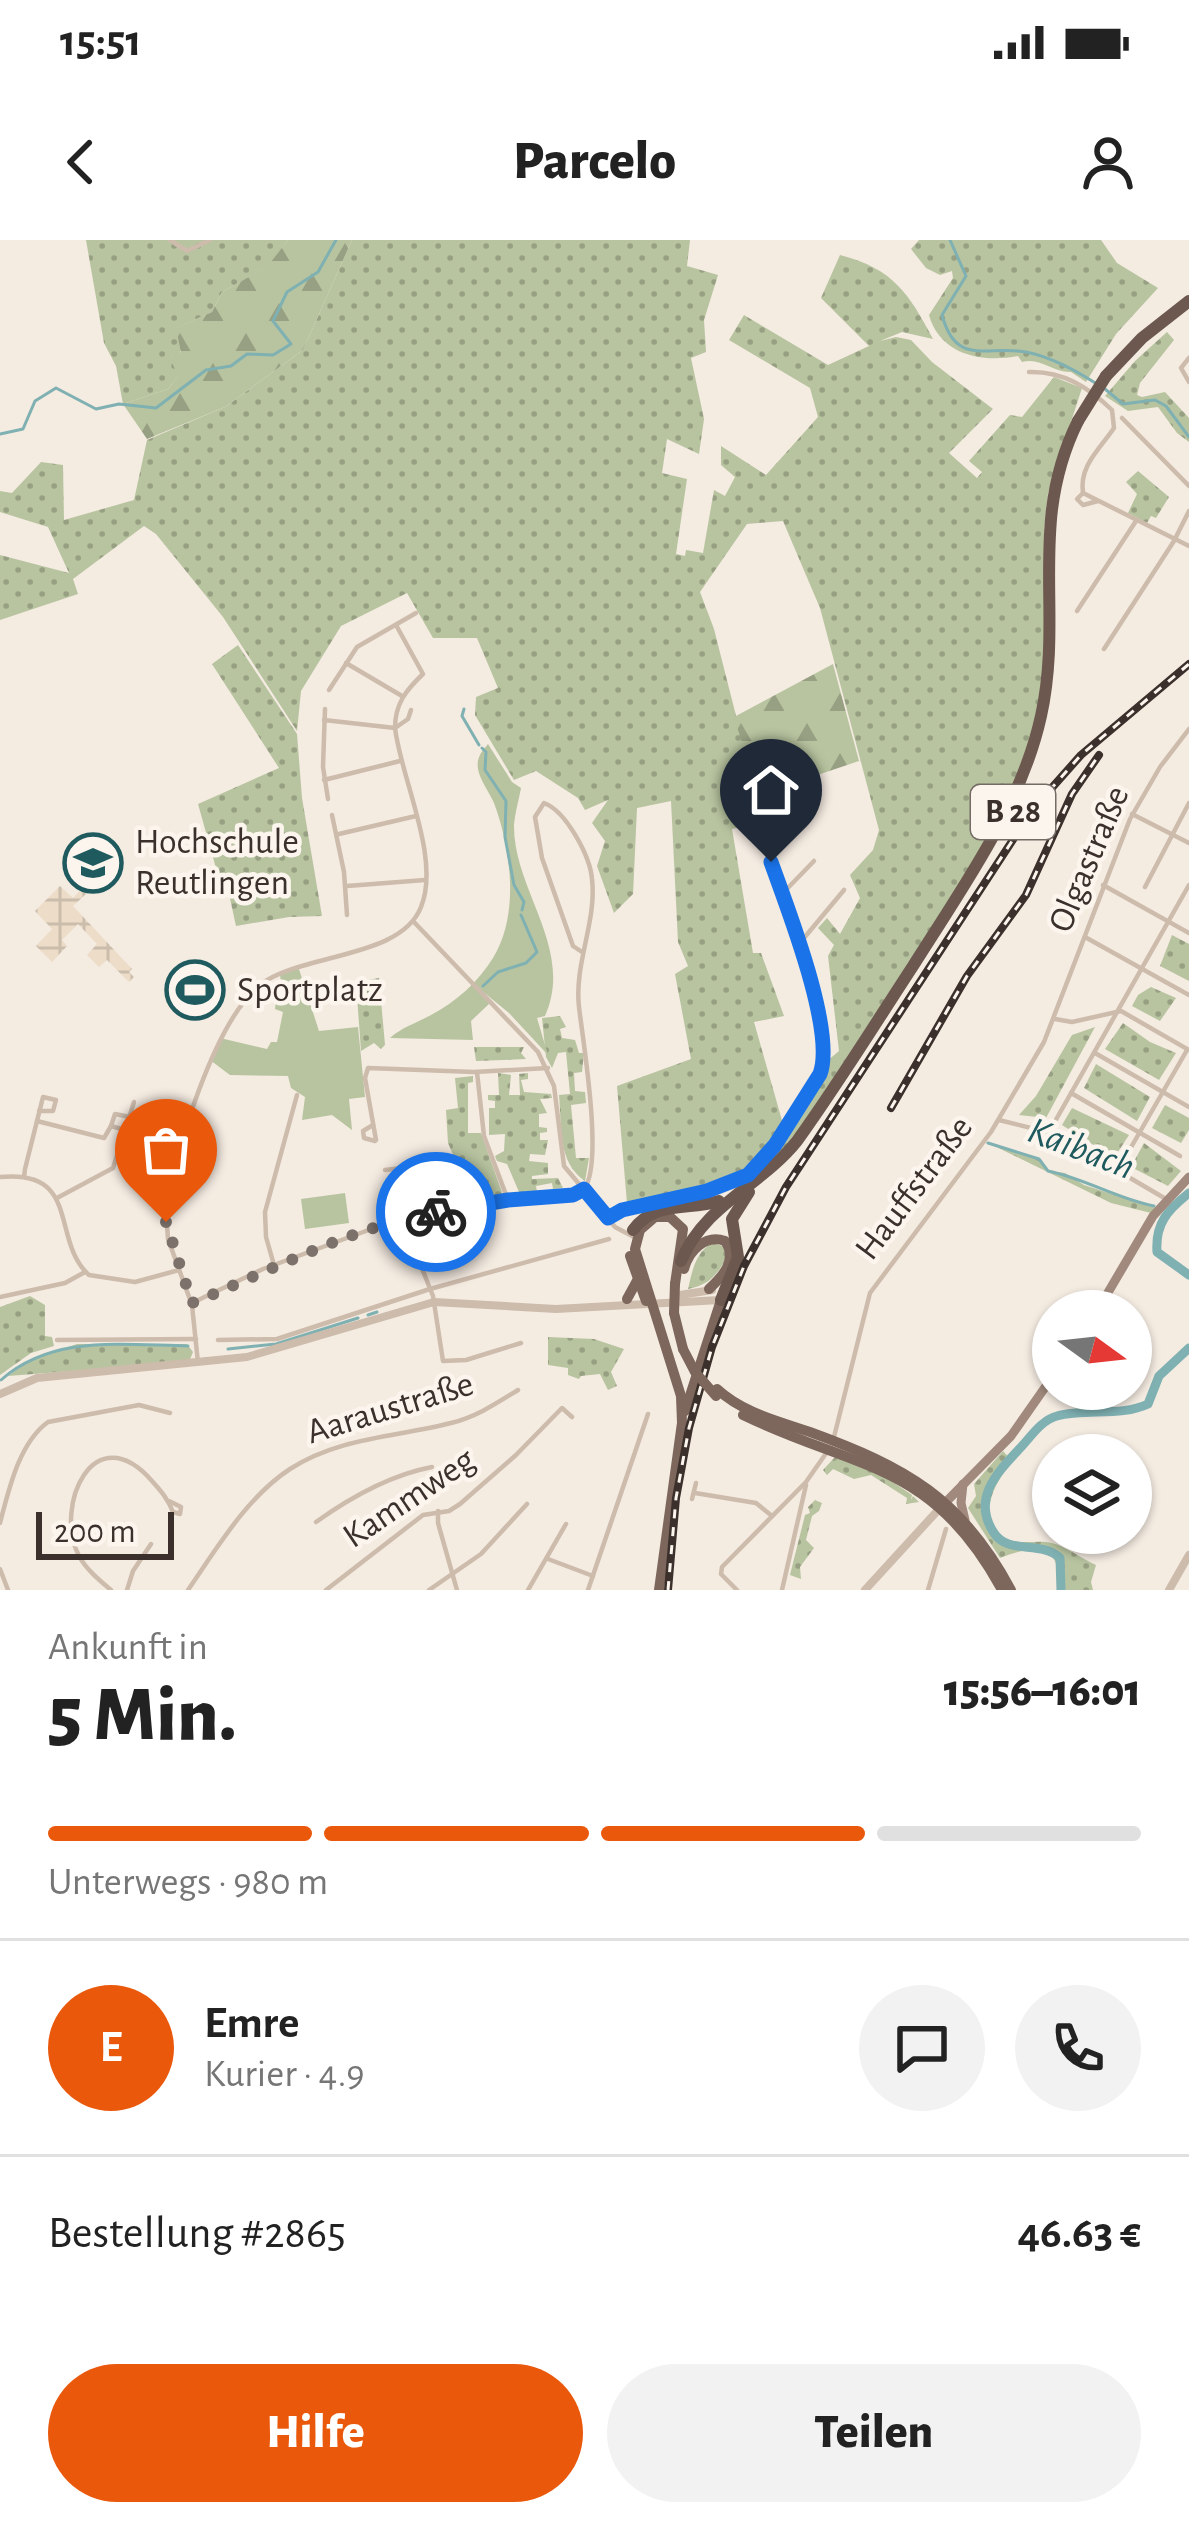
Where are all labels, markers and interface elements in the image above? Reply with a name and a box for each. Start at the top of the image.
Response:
text: 15:51 [60,19,142,64]
icon: back [48,129,114,195]
icon: person [1075,129,1141,195]
text: Parcelo [513,135,676,189]
pin [720,739,822,862]
icon: home [738,757,804,823]
street label: Olgastraße [1042,781,1136,937]
road number: B 28 [971,785,1055,839]
place label: Hochschule Reutlingen [135,824,299,901]
school or university icon: Hochschule Reutlingen [62,832,124,894]
sports icon: Sportplatz [164,959,226,1021]
place label: Sportplatz [237,972,383,1008]
pin [115,1099,217,1222]
street label: Hauffstraße [849,1109,979,1267]
water label: Kaibach [1022,1111,1140,1187]
icon: bag [133,1117,199,1183]
courier [376,1152,496,1272]
icon: bike [403,1179,469,1245]
north arrow [1032,1290,1152,1410]
map controls [1032,1290,1152,1554]
street label: Aaraustraße [302,1366,478,1450]
button: layers [1032,1434,1152,1554]
street label: Kammweg [337,1441,481,1555]
scale bar [36,1506,174,1559]
text: 200 m [54,1516,136,1549]
text: Ankunft in [48,1628,208,1667]
text: 15:56–16:01 [944,1669,1141,1714]
text: 5 Min. [48,1677,237,1755]
text: Unterwegs · 980 m [48,1863,328,1902]
button: chat [859,1985,985,2111]
button: phone [1015,1985,1141,2111]
text: Emre [204,2001,299,2046]
text: E [100,2025,122,2070]
text: Kurier · 4.9 [204,2055,365,2094]
text: Bestellung #2865 [48,2211,346,2256]
text: 46.63 € [1017,2211,1141,2256]
button: Hilfe [48,2364,583,2502]
button: Teilen [607,2364,1141,2502]

